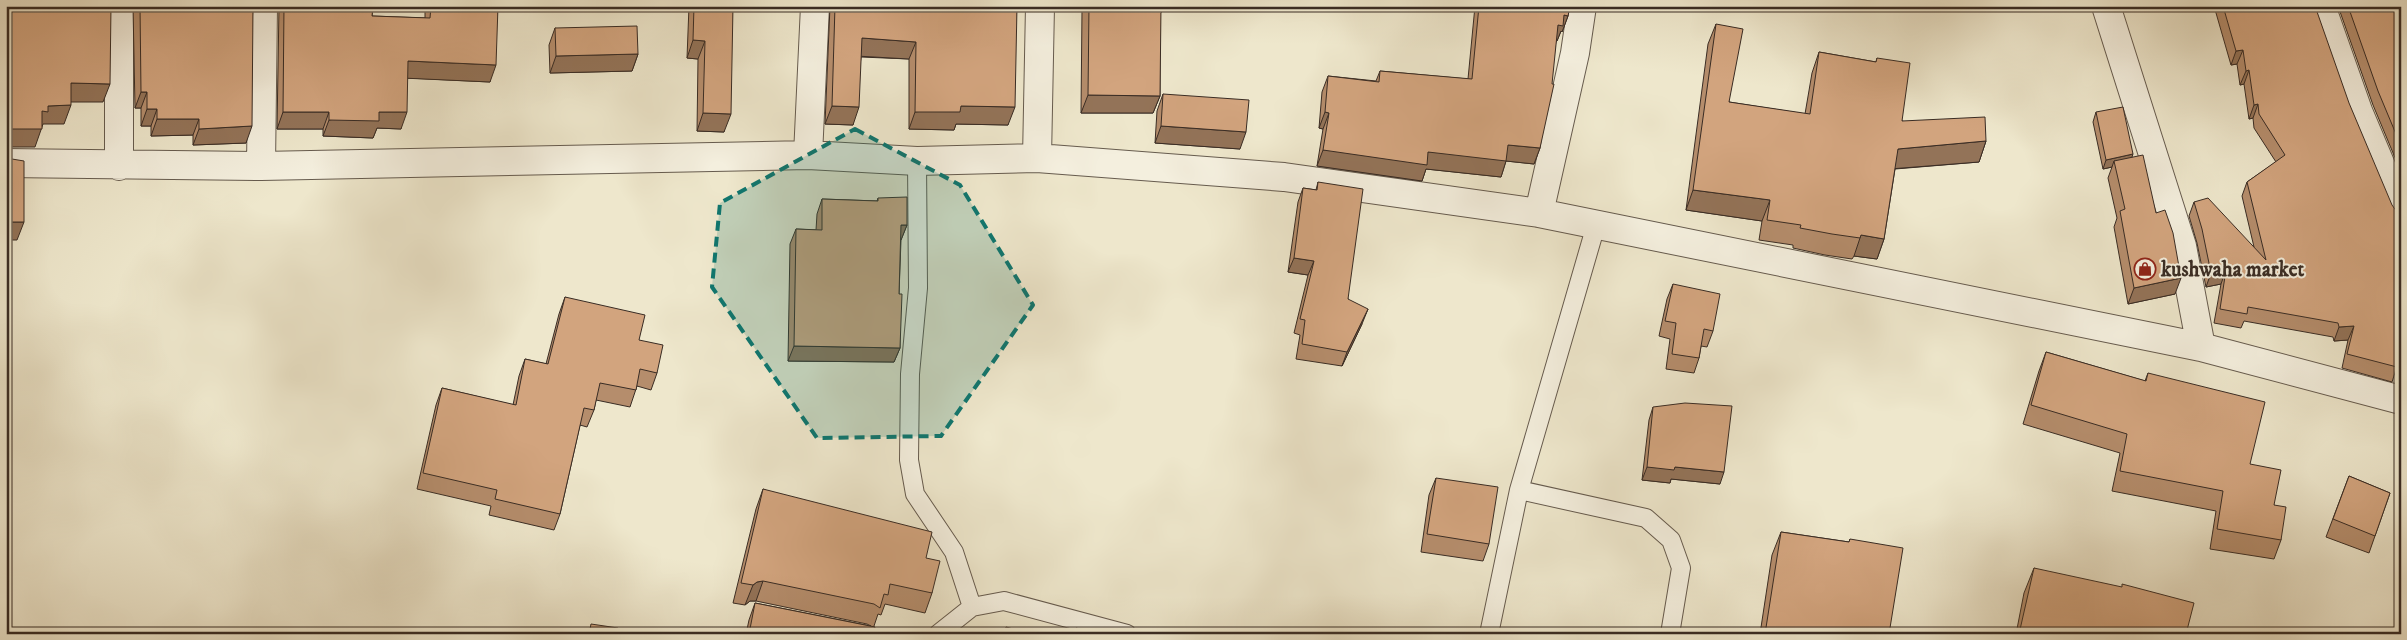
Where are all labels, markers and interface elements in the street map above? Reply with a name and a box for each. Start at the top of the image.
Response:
shop icon: kushwaha market [2133,257,2157,281]
place label: kushwaha market [2160,257,2304,283]

